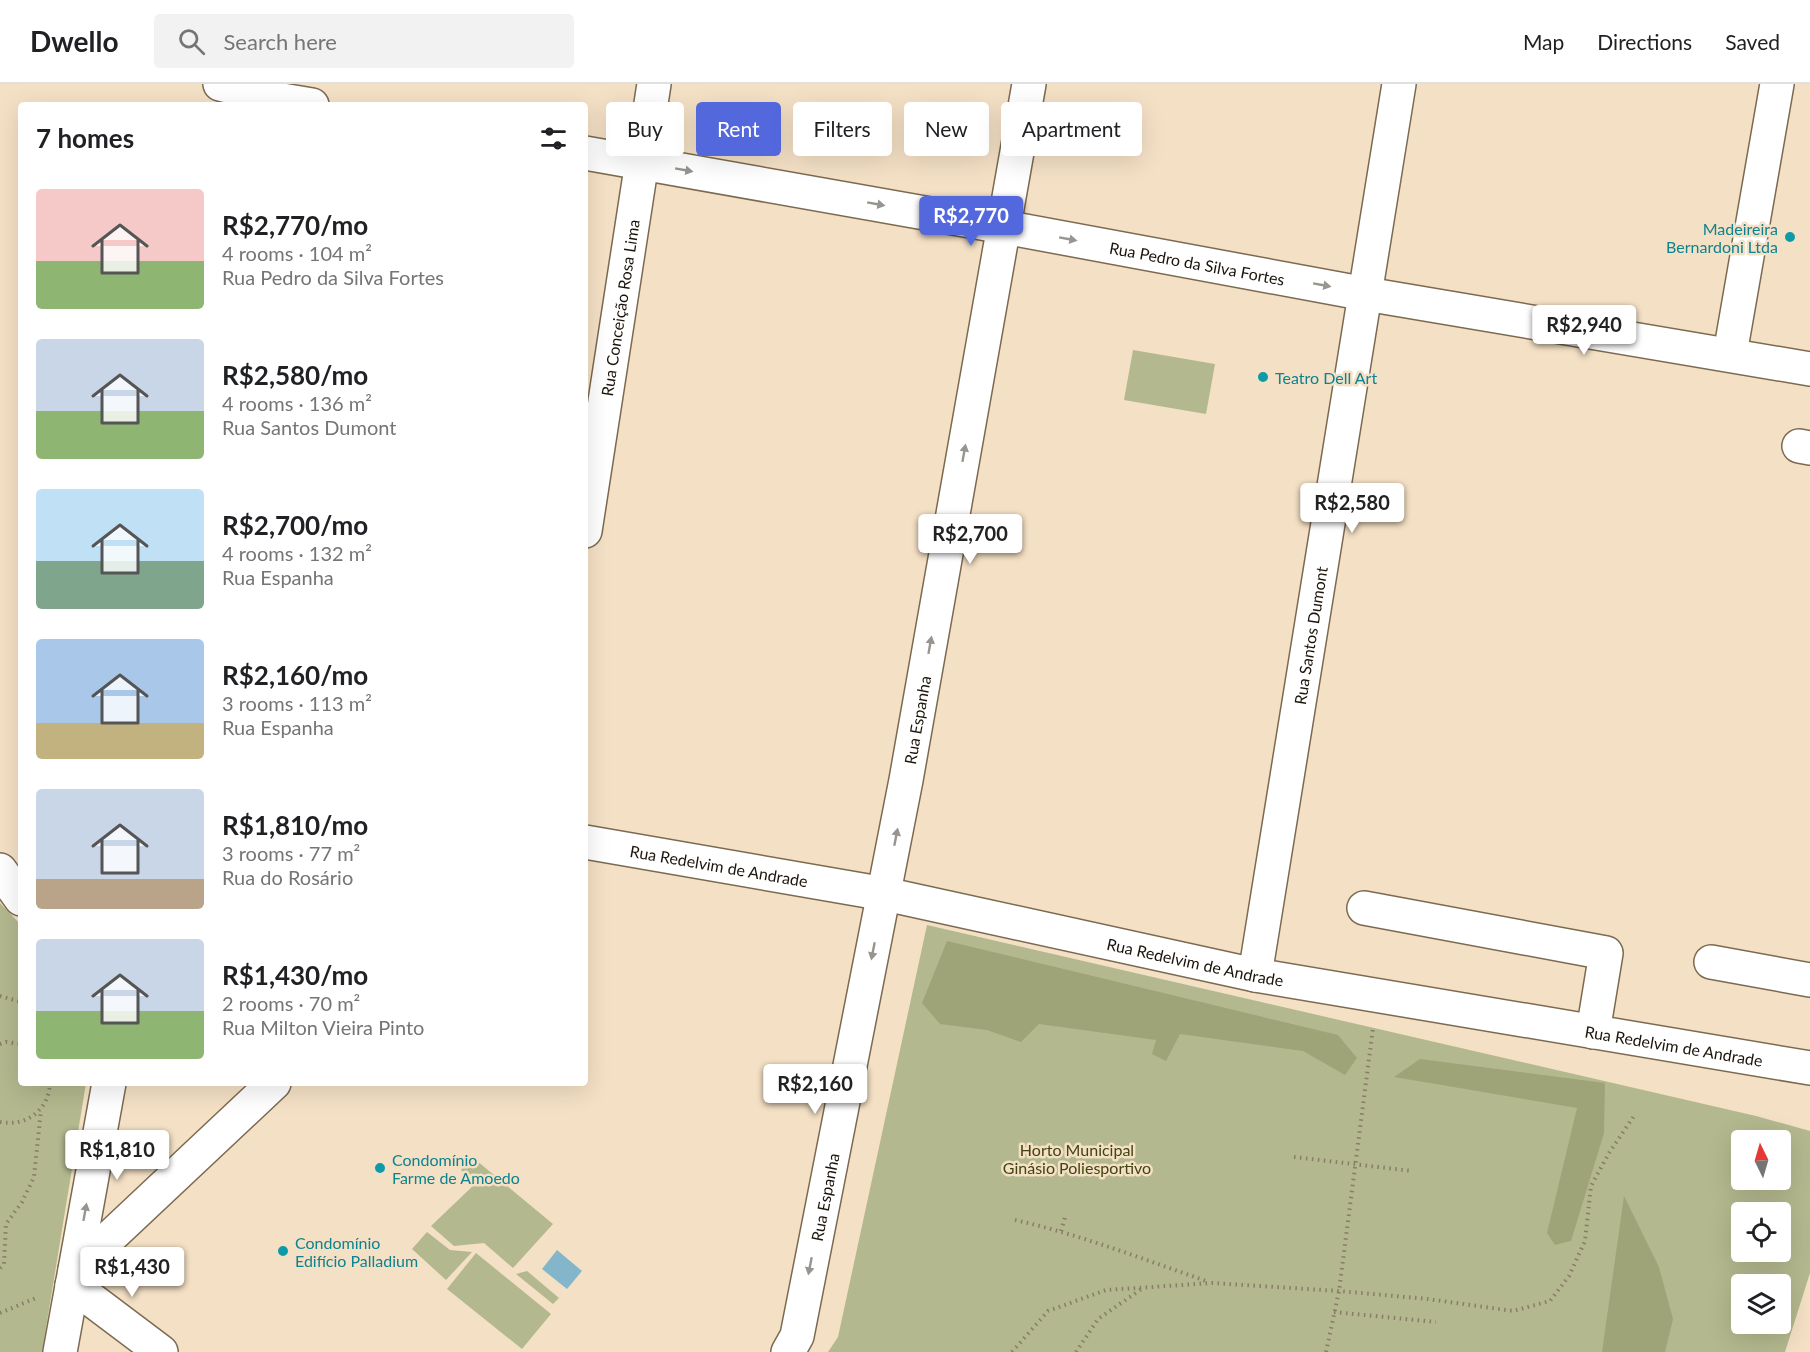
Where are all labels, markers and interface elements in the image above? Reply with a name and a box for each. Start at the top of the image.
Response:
search box [154,14,574,68]
text: Dwello [30,24,118,58]
icon: search [175,25,208,58]
text: Search here [223,28,337,55]
text: Map [1523,29,1564,54]
text: Directions [1597,29,1692,54]
text: Saved [1725,29,1780,54]
chip: Buy [606,102,684,156]
chip: Rent [696,102,781,156]
chip: Filters [793,102,892,156]
chip: New [904,102,989,156]
chip: Apartment [1001,102,1142,156]
text: 7 homes [36,122,134,154]
icon: filters [537,122,570,155]
one-way arrow [675,166,694,175]
pin: R$2,770 [916,196,1026,247]
one-way arrow [867,200,886,209]
text: R$2,770 [933,203,1009,227]
text: R$2,770/mo [222,209,368,241]
icon: home [84,213,156,285]
street label: Rua Conceição Rosa Lima [596,218,642,397]
place label: Madeireira Bernardoni Ltda [1666,219,1778,256]
marker: Madeireira Bernardoni Ltda [1783,230,1797,244]
one-way arrow [1059,235,1078,244]
street label: Rua Pedro da Silva Fortes [1108,237,1286,288]
text: 4 rooms · 104 m² [222,241,372,265]
text: Rua Pedro da Silva Fortes [222,265,444,289]
one-way arrow [1312,281,1331,290]
pin: R$2,940 [1529,305,1639,356]
text: R$2,940 [1546,312,1622,336]
text: R$2,580/mo [222,359,368,391]
icon: home [84,363,156,435]
place label: Teatro Dell Art [1275,368,1377,387]
marker: Teatro Dell Art [1256,370,1270,384]
text: 4 rooms · 136 m² [222,391,372,415]
text: Rua Santos Dumont [222,415,396,439]
one-way arrow [960,443,969,462]
pin: R$2,580 [1297,483,1407,534]
text: R$2,580 [1314,490,1390,514]
text: R$2,700/mo [222,509,368,541]
icon: home [84,513,156,585]
pin: R$2,700 [915,514,1025,565]
text: R$2,700 [932,521,1008,545]
text: 4 rooms · 132 m² [222,541,372,565]
text: Rua Espanha [222,565,334,589]
street label: Rua Santos Dumont [1289,565,1330,706]
one-way arrow [926,635,935,654]
text: R$2,160/mo [222,659,368,691]
icon: home [84,663,156,735]
street label: Rua Espanha [899,674,934,766]
text: 3 rooms · 113 m² [222,691,372,715]
text: Rua Espanha [222,715,334,739]
text: R$1,810/mo [222,809,368,841]
icon: home [84,813,156,885]
one-way arrow [892,827,901,846]
street label: Rua Redelvim de Andrade [629,840,809,890]
text: 3 rooms · 77 m² [222,841,360,865]
text: Rua do Rosário [222,865,353,889]
street label: Rua Redelvim de Andrade [1105,933,1285,989]
one-way arrow [868,942,877,961]
text: R$1,430/mo [222,959,368,991]
icon: home [84,963,156,1035]
text: 2 rooms · 70 m² [222,991,360,1015]
text: Rua Milton Vieira Pinto [222,1015,424,1039]
street label: Rua Redelvim de Andrade [1584,1021,1764,1069]
pin: R$2,160 [760,1064,870,1115]
text: R$2,160 [777,1071,853,1095]
pin: R$1,810 [62,1130,172,1181]
north arrow [1731,1130,1791,1190]
map controls [1731,1130,1791,1334]
text: R$1,810 [79,1137,155,1161]
park label: Horto Municipal Ginásio Poliesportivo [1003,1140,1151,1177]
place label: Condomínio Farme de Amoedo [392,1150,520,1187]
street label: Rua Espanha [806,1151,842,1243]
marker: Condomínio Farme de Amoedo [373,1161,387,1175]
button: locate [1731,1202,1791,1262]
one-way arrow [81,1203,90,1222]
place label: Condomínio Edifício Palladium [295,1233,418,1270]
marker: Condomínio Edifício Palladium [276,1244,290,1258]
pin: R$1,430 [77,1247,187,1298]
text: R$1,430 [94,1254,170,1278]
one-way arrow [805,1257,815,1276]
button: layers [1731,1274,1791,1334]

